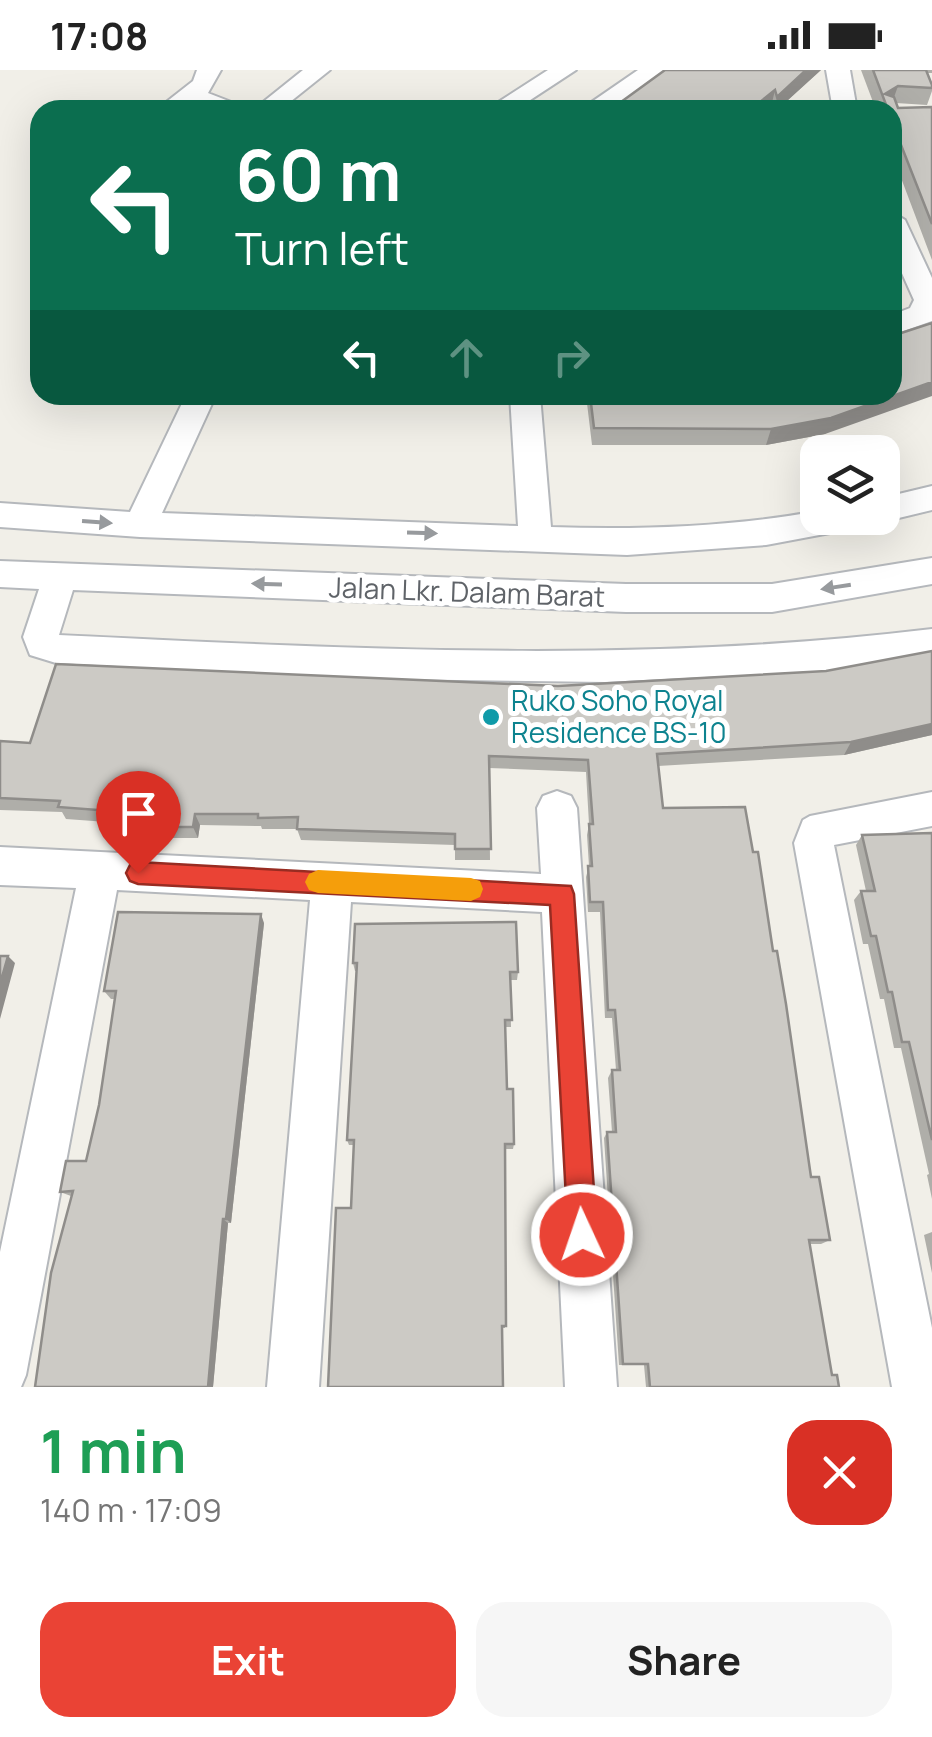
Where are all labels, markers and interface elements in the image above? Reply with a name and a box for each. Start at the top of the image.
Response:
text: 17:08 [50,9,148,61]
text: 60 m [235,126,402,222]
icon: left [70,140,200,270]
text: Turn left [235,217,409,279]
icon: left [334,330,389,385]
icon: ahead [439,330,494,385]
icon: right [544,330,599,385]
map controls [800,435,900,535]
button: layers [800,435,900,535]
one-way arrow [82,514,114,530]
one-way arrow [407,526,439,542]
street label: Jalan Lkr. Dalam Barat [328,567,606,615]
one-way arrow [251,576,282,592]
one-way arrow [820,580,851,595]
place label: Ruko Soho Royal Residence BS-10 [511,681,727,751]
marker: Ruko Soho Royal Residence BS-10 [480,706,502,728]
pin [96,771,181,874]
icon: arrive [111,786,166,841]
position arrow [530,1183,634,1287]
text: 1 min [40,1409,187,1491]
button: close [787,1420,892,1525]
text: 140 m · 17:09 [40,1488,222,1532]
button: Exit [40,1602,456,1717]
button: Share [476,1602,892,1717]

